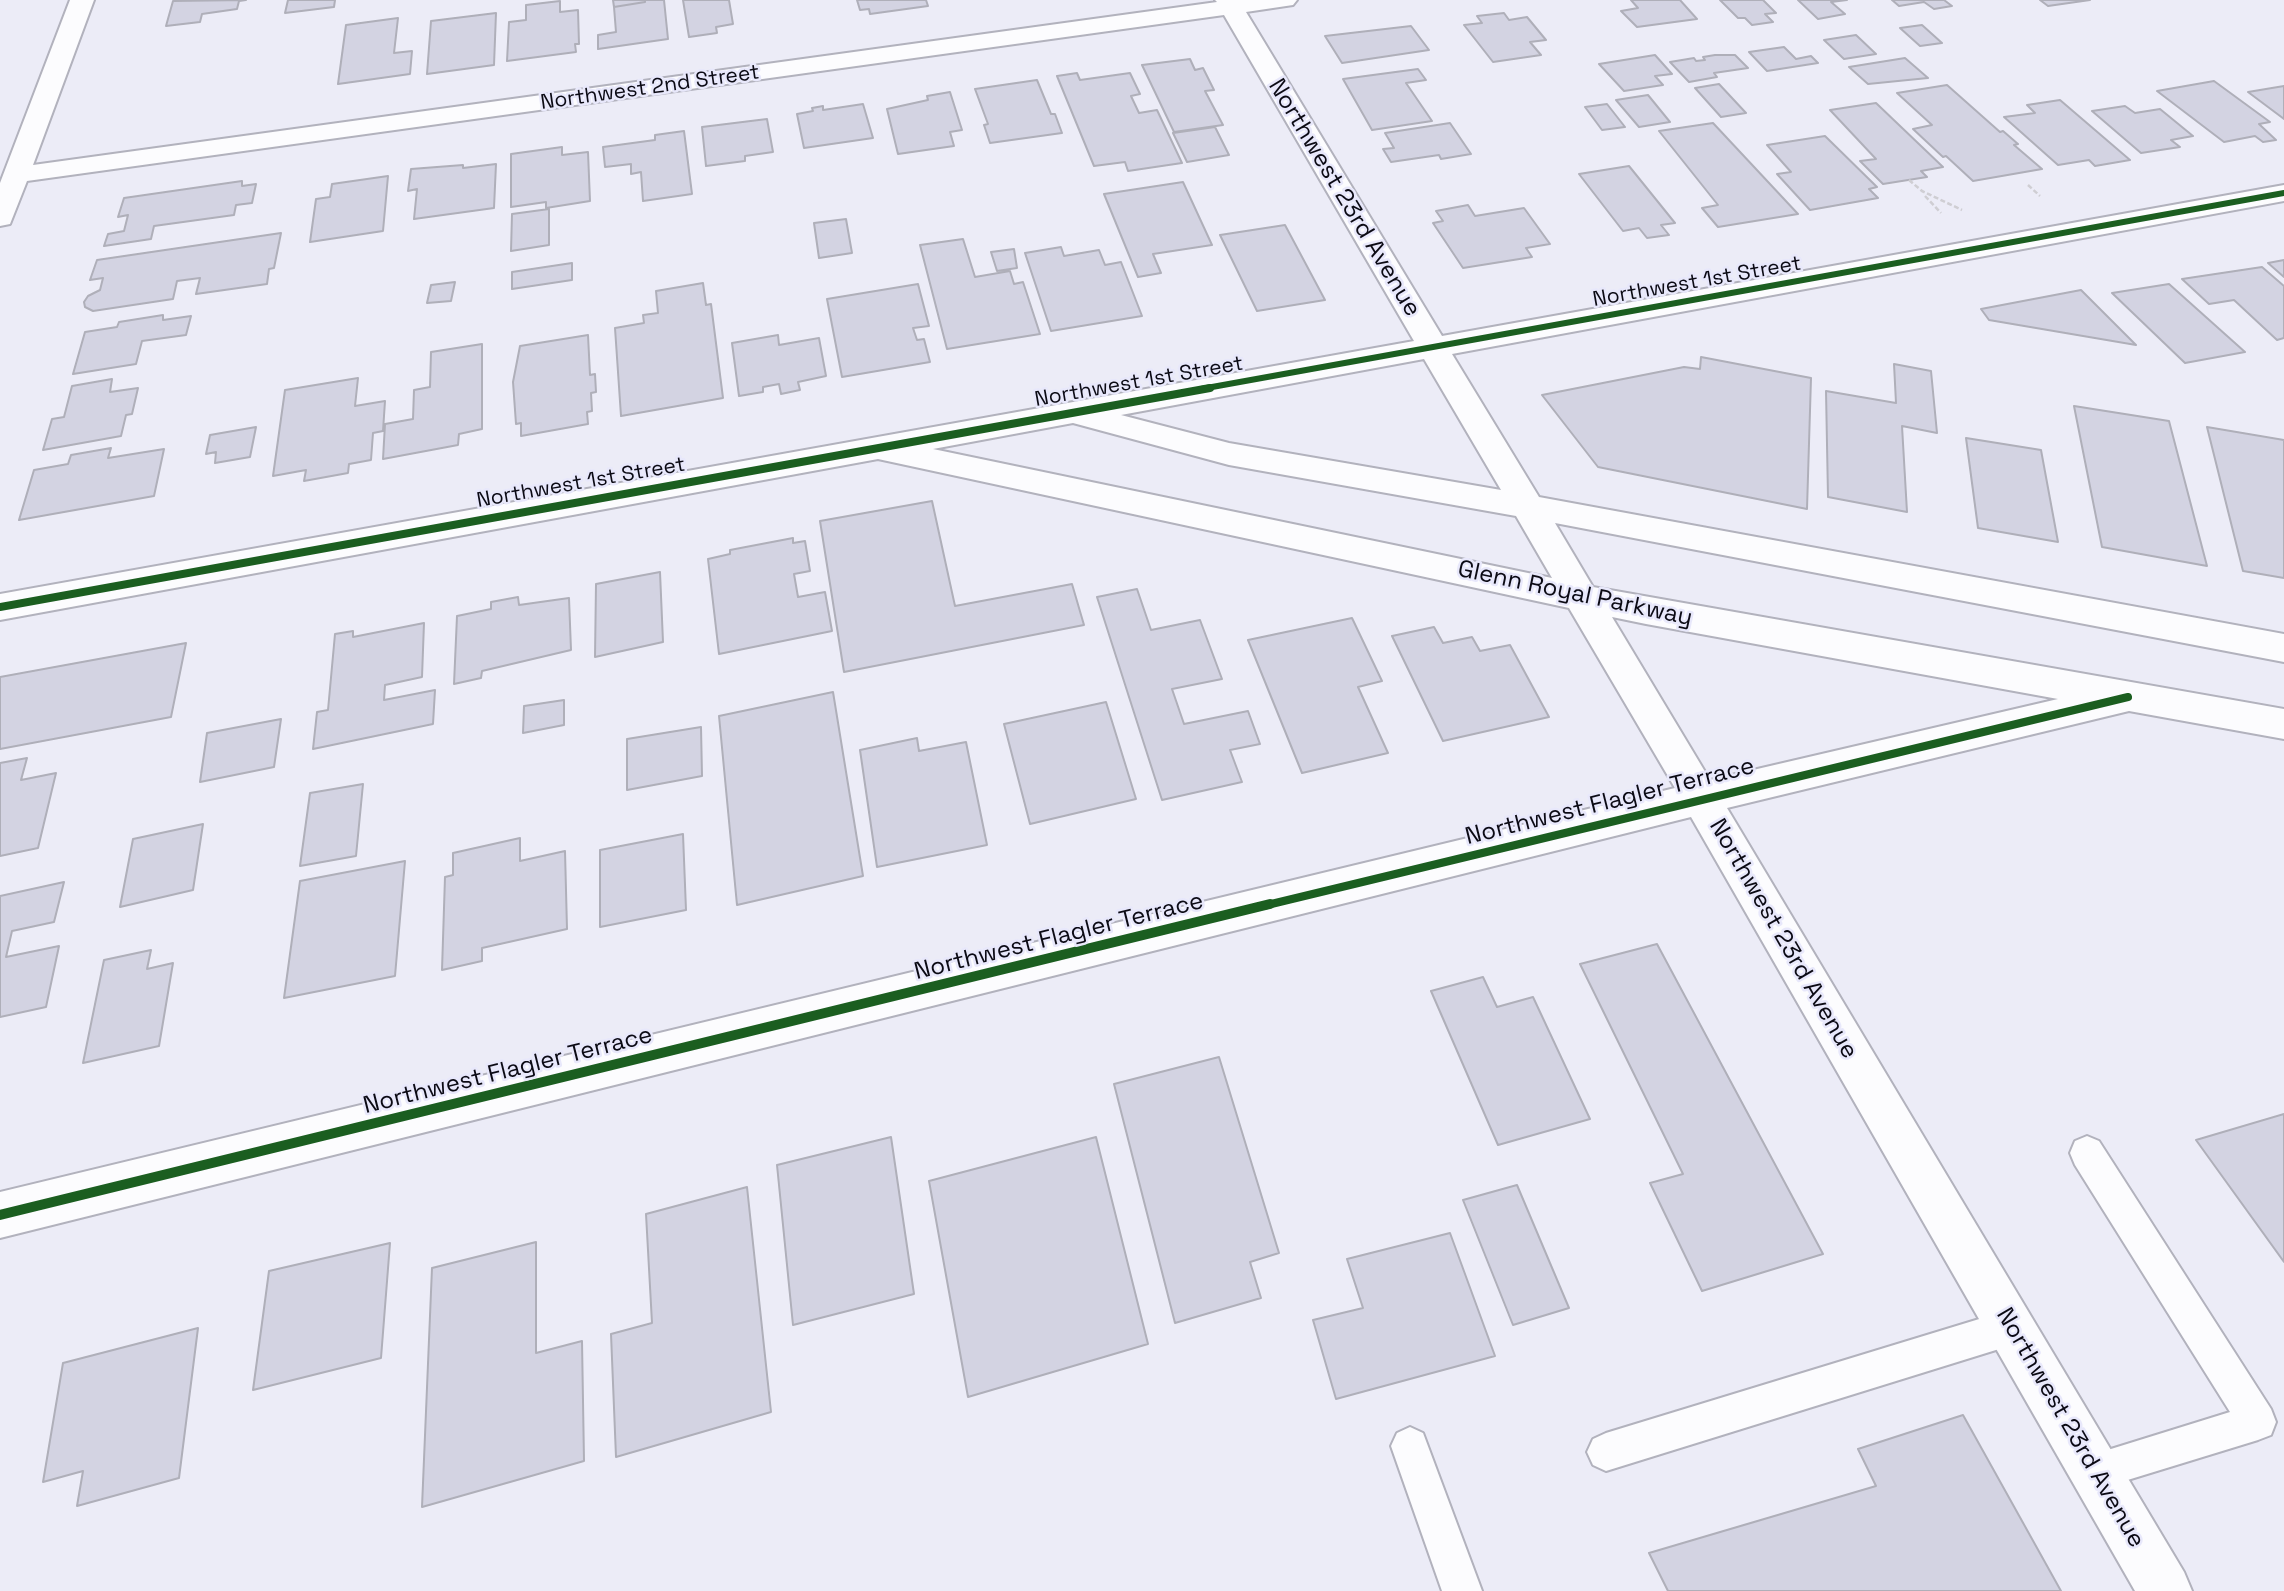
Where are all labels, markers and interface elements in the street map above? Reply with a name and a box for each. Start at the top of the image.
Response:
street label: Northwest 2nd Street [539,60,761,116]
street label: Northwest 23rd Avenue [1262,74,1426,322]
street label: Northwest 1st Street [1591,251,1803,313]
street label: Northwest 1st Street [1033,351,1245,413]
street label: Northwest 1st Street [475,452,687,514]
street label: Glenn Royal Parkway [1455,555,1695,633]
street label: Northwest Flagler Terrace [1462,752,1758,852]
street label: Northwest 23rd Avenue [1703,814,1863,1064]
street label: Northwest Flagler Terrace [911,887,1207,987]
street label: Northwest Flagler Terrace [360,1021,656,1121]
street label: Northwest 23rd Avenue [1990,1303,2150,1553]

